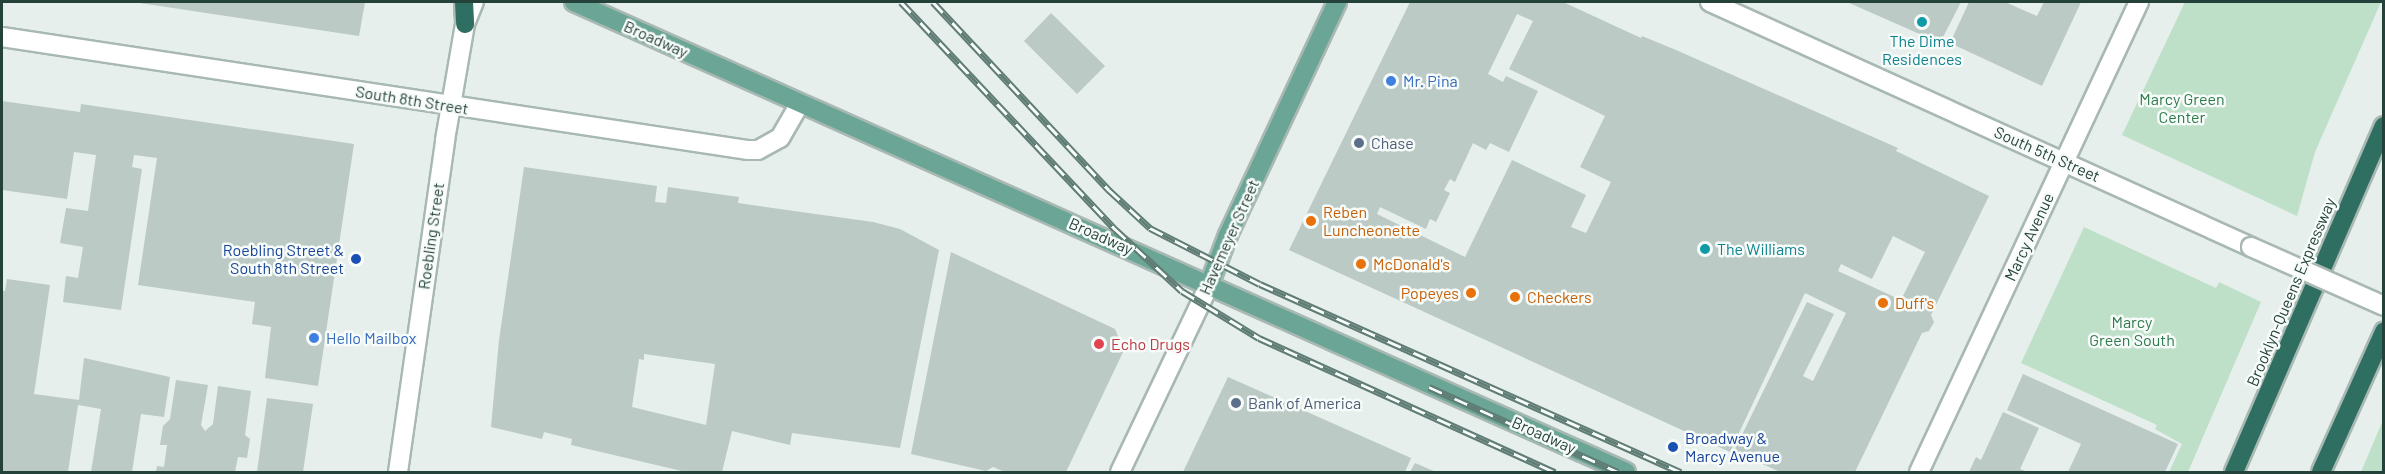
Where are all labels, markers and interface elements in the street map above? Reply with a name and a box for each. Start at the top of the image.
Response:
marker: The Dime Residences [1915,15,1929,29]
street label: Broadway [621,16,691,62]
place label: The Dime Residences [1882,31,1962,69]
place label: Mr. Pina [1403,71,1458,91]
marker: Mr. Pina [1384,74,1398,88]
street label: South 8th Street [354,82,470,118]
park label: Marcy Green Center [2139,89,2225,127]
street label: South 5th Street [1991,122,2103,186]
place label: Chase [1371,133,1414,153]
marker: Chase [1352,136,1366,150]
street label: Havemeyer Street [1195,176,1263,298]
street label: Roebling Street [414,181,448,291]
street label: Marcy Avenue [2000,190,2058,284]
street label: Brooklyn-Queens Expressway [2242,195,2340,389]
place label: Reben Luncheonette [1323,202,1420,240]
street label: Broadway [1066,213,1136,259]
marker: Reben Luncheonette [1304,214,1318,228]
place label: The Williams [1717,239,1805,259]
place label: Roebling Street & South 8th Street [223,240,344,278]
marker: The Williams [1698,242,1712,256]
marker: Roebling Street & South 8th Street [349,252,363,266]
place label: McDonald's [1373,254,1450,274]
marker: McDonald's [1354,257,1368,271]
place label: Popeyes [1401,283,1459,303]
marker: Popeyes [1464,286,1478,300]
place label: Checkers [1527,287,1592,307]
marker: Checkers [1508,290,1522,304]
place label: Duff's [1895,293,1934,313]
marker: Duff's [1876,296,1890,310]
park label: Marcy Green South [2089,312,2175,350]
place label: Hello Mailbox [326,328,416,348]
marker: Hello Mailbox [307,331,321,345]
place label: Echo Drugs [1111,334,1190,354]
marker: Echo Drugs [1092,337,1106,351]
place label: Bank of America [1248,393,1361,413]
marker: Bank of America [1229,396,1243,410]
street label: Broadway [1509,412,1579,458]
place label: Broadway & Marcy Avenue [1685,428,1780,466]
marker: Broadway & Marcy Avenue [1666,440,1680,454]

